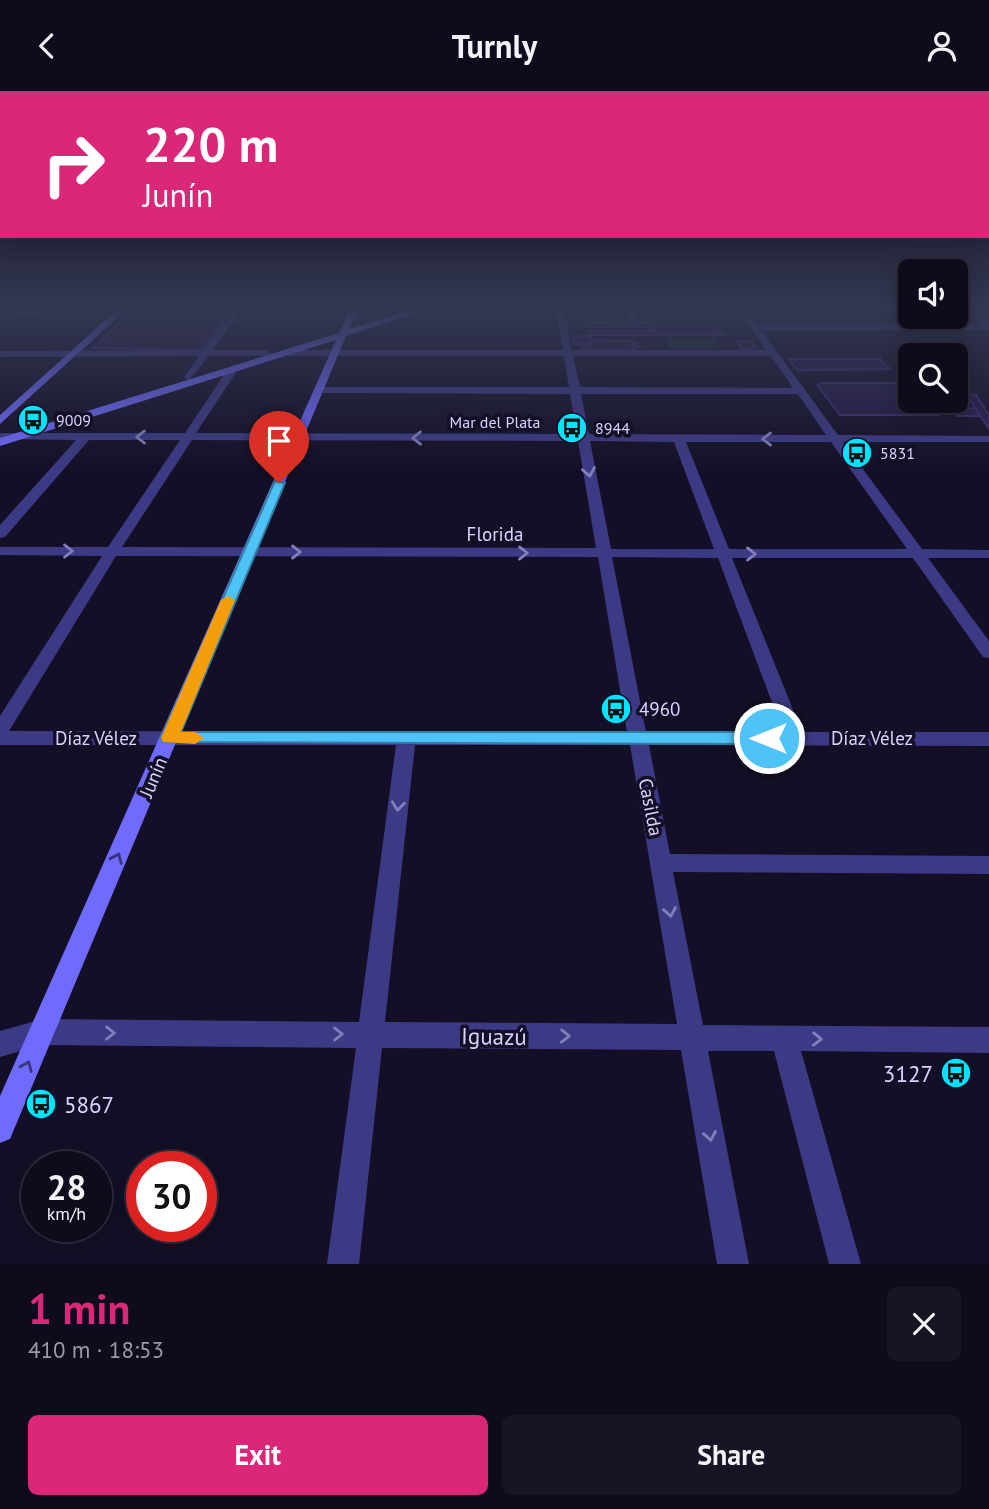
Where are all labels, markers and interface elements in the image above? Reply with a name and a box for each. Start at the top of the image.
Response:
text: Turnly [452,25,537,67]
icon: back [28,27,66,65]
icon: person [923,27,961,65]
text: 220 m [143,112,278,176]
icon: right [28,119,119,210]
text: Junín [143,174,213,216]
map controls [898,259,968,413]
button: sound [898,259,968,329]
button: search [898,343,968,413]
bus stop icon: 9009 [16,403,50,437]
place label: 9009 [56,410,91,430]
pin [249,411,309,483]
bus stop icon: 8944 [555,411,589,445]
street label: Mar del Plata [450,412,540,432]
place label: 8944 [595,418,630,438]
icon: arrive [260,422,298,460]
one-way arrow [135,429,145,445]
one-way arrow [411,430,422,446]
one-way arrow [761,431,772,447]
bus stop icon: 5831 [840,436,874,470]
place label: 5831 [880,443,915,463]
one-way arrow [581,466,596,478]
street label: Florida [467,522,523,546]
one-way arrow [63,543,74,559]
one-way arrow [291,544,301,560]
one-way arrow [518,545,529,561]
one-way arrow [746,546,756,562]
bus stop icon: 4960 [599,692,633,726]
place label: 4960 [639,697,680,721]
position arrow [732,701,806,775]
street label: Díaz Vélez [55,726,137,750]
street label: Díaz Vélez [831,726,913,750]
street label: Junín [133,753,172,802]
street label: Casilda [634,776,668,838]
one-way arrow [390,800,405,812]
one-way arrow [109,852,123,864]
one-way arrow [662,906,677,918]
street label: Iguazú [461,1021,527,1051]
one-way arrow [105,1025,116,1040]
one-way arrow [333,1026,343,1042]
one-way arrow [560,1029,571,1044]
one-way arrow [812,1031,823,1047]
bus stop icon: 3127 [939,1056,973,1090]
place label: 3127 [883,1059,933,1088]
one-way arrow [19,1061,33,1074]
bus stop icon: 5867 [24,1087,58,1121]
place label: 5867 [64,1090,114,1119]
one-way arrow [702,1130,717,1142]
speed limit sign: 30 [126,1151,217,1242]
text: 28 [47,1164,86,1210]
text: km/h [47,1202,86,1225]
text: 1 min [28,1281,130,1336]
button: close [887,1287,961,1361]
text: 410 m · 18:53 [28,1335,164,1364]
button: Exit [28,1415,488,1495]
button: Share [502,1415,961,1495]

